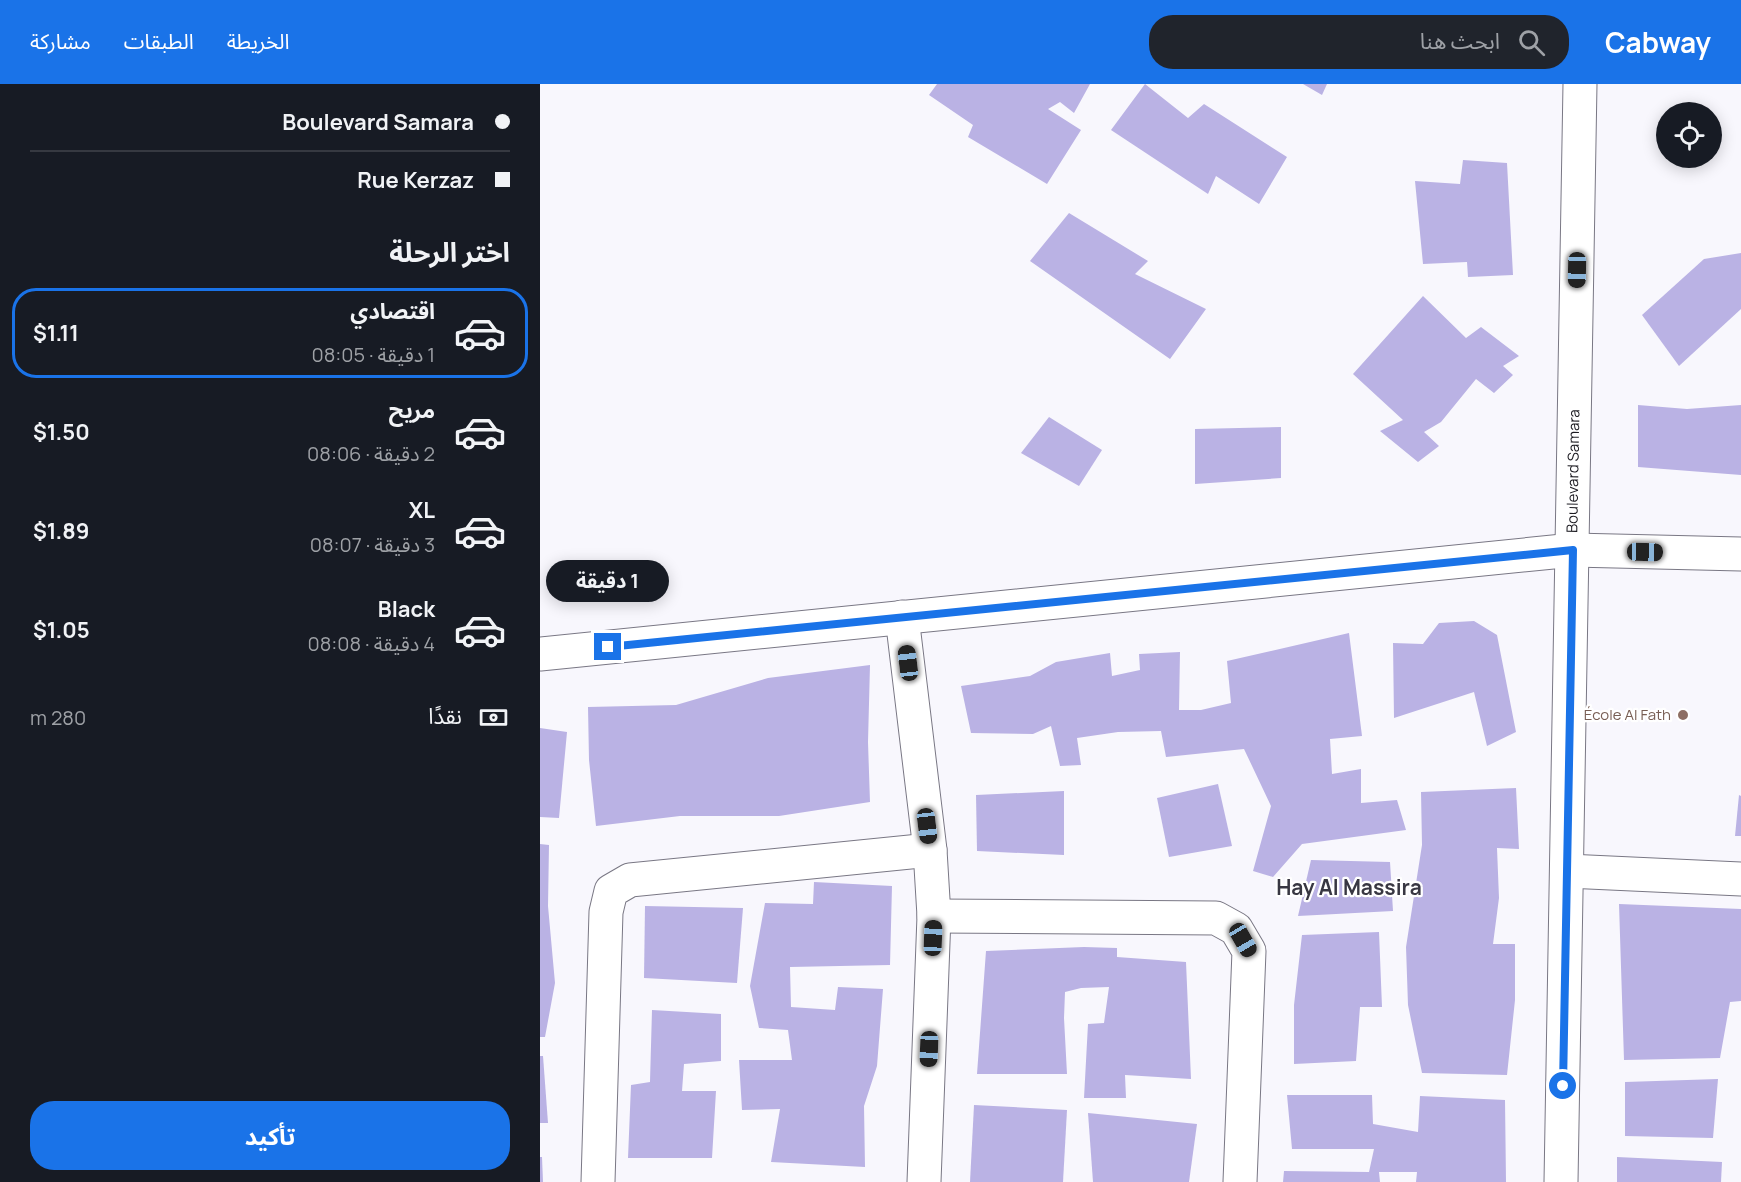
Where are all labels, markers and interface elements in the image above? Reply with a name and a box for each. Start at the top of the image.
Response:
search box [1149,15,1569,69]
text: Cabway [1605,23,1711,61]
text: ابحث هنا [1420,26,1500,56]
icon: search [1515,26,1548,59]
text: مشاركة [30,27,91,55]
text: الطبقات [124,27,194,55]
text: الخريطة [227,27,290,55]
map controls [1656,102,1722,168]
button: locate [1656,102,1722,168]
text: Boulevard Samara [282,107,474,137]
text: Rue Kerzaz [357,165,474,195]
text: اختر الرحلة [389,233,510,270]
car [1568,252,1586,288]
text: اقتصادي [350,296,435,326]
icon: car [453,306,507,360]
text: $1.11 [33,318,79,348]
text: 1 دقيقة · 08:05 [312,341,435,368]
text: مريح [389,395,435,425]
icon: car [453,405,507,459]
street label: Boulevard Samara [1561,409,1584,533]
text: $1.50 [33,417,90,447]
text: 2 دقيقة · 08:06 [307,440,435,467]
text: XL [409,495,435,525]
icon: car [453,504,507,558]
text: $1.89 [33,516,89,546]
text: 3 دقيقة · 08:07 [310,531,435,558]
car [1627,543,1663,561]
callout: 1 دقيقة [547,560,670,602]
text: 1 دقيقة [576,567,639,594]
text: Black [378,594,435,624]
icon: car [453,603,507,657]
text: $1.05 [33,615,90,645]
text: 4 دقيقة · 08:08 [308,630,435,657]
route end [594,633,621,660]
car [897,644,919,682]
text: نقدًا [428,701,462,731]
icon: cash [477,701,510,734]
text: 280 m [30,704,86,731]
place label: École Al Fath [1584,704,1671,725]
marker: École Al Fath [1676,708,1690,722]
car [916,807,938,845]
district label: Hay Al Massira [1276,873,1422,901]
car [923,920,943,956]
car [1226,920,1260,960]
car [919,1031,939,1067]
route start [1549,1072,1576,1099]
button: تأكيد [30,1101,510,1170]

